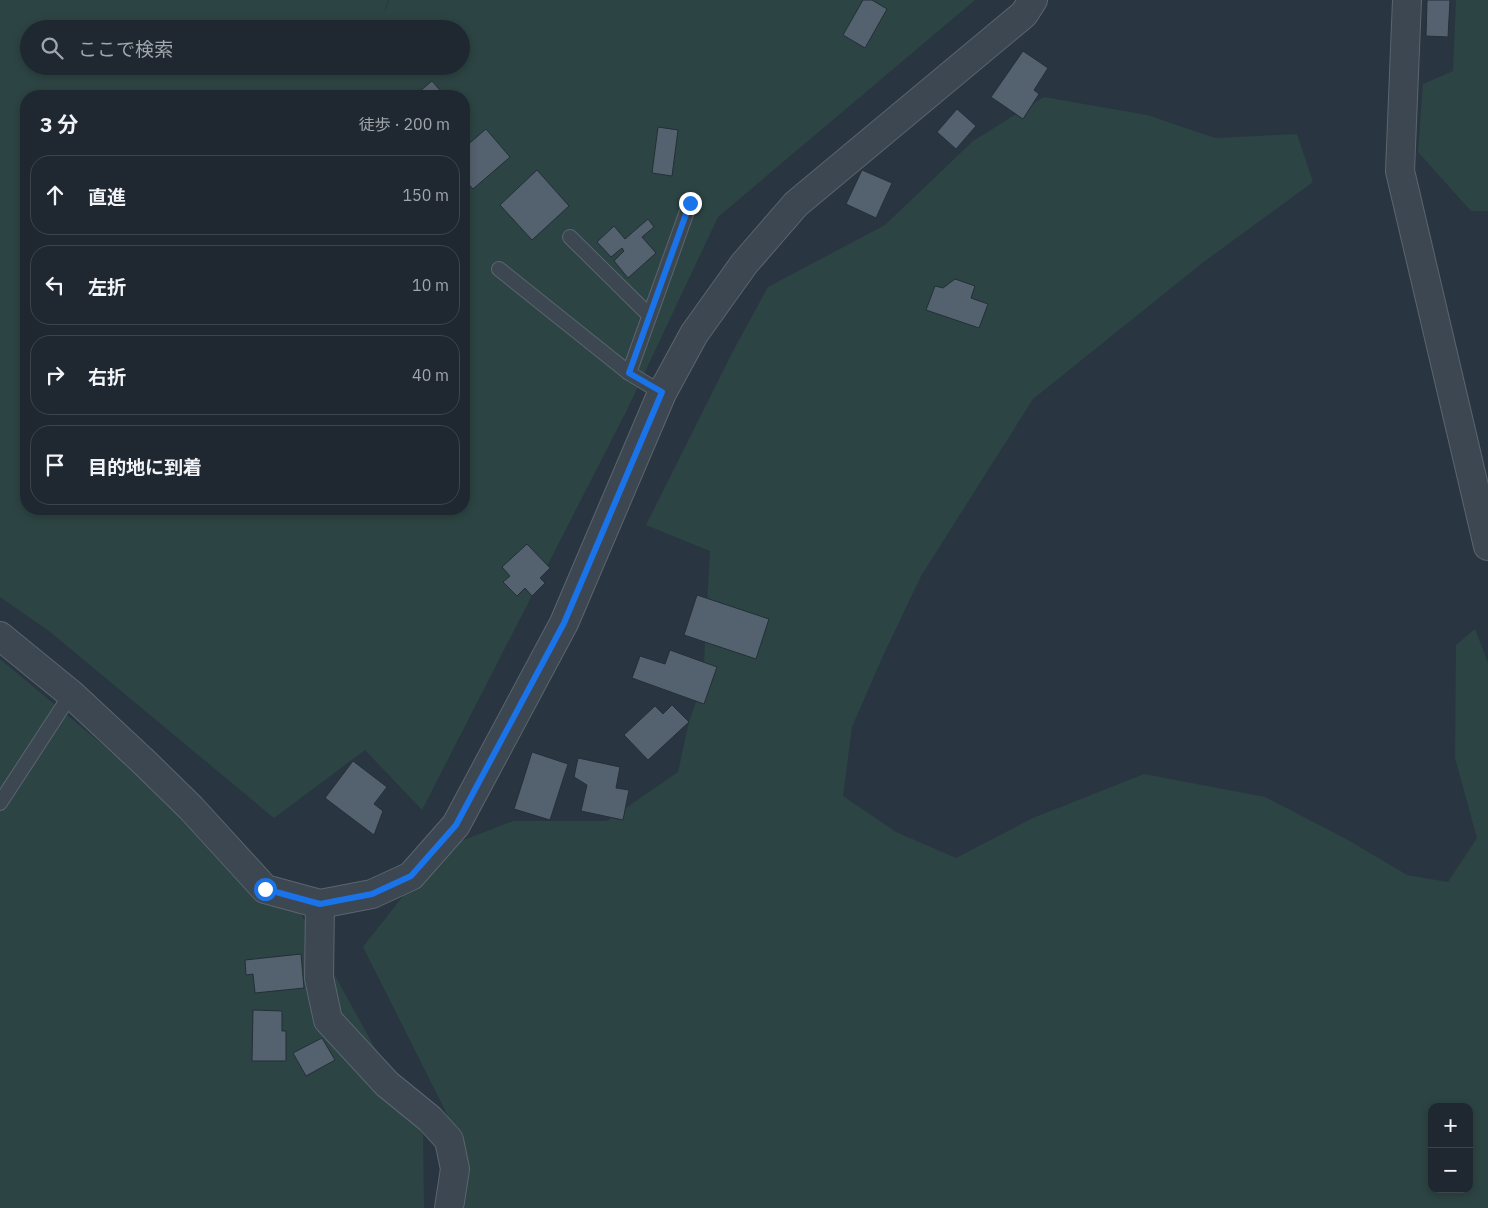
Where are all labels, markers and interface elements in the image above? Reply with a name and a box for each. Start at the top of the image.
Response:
search box [20,20,470,75]
icon: search [38,34,66,62]
text: ここで検索 [78,37,173,61]
text: 3 分 [40,110,79,138]
text: 徒歩 · 200 m [359,114,450,134]
icon: ahead [41,181,69,209]
text: 直進 [88,185,126,209]
text: 150 m [402,185,449,205]
route end [679,192,702,215]
icon: left [41,271,69,299]
text: 左折 [88,275,126,299]
text: 10 m [412,275,449,295]
icon: right [41,361,69,389]
text: 右折 [88,365,126,389]
text: 40 m [412,365,449,385]
icon: arrive [41,451,69,479]
text: 目的地に到着 [88,455,202,479]
route start [254,878,277,901]
map controls [1428,1103,1473,1193]
button: + [1428,1103,1473,1148]
button: − [1428,1148,1473,1193]

